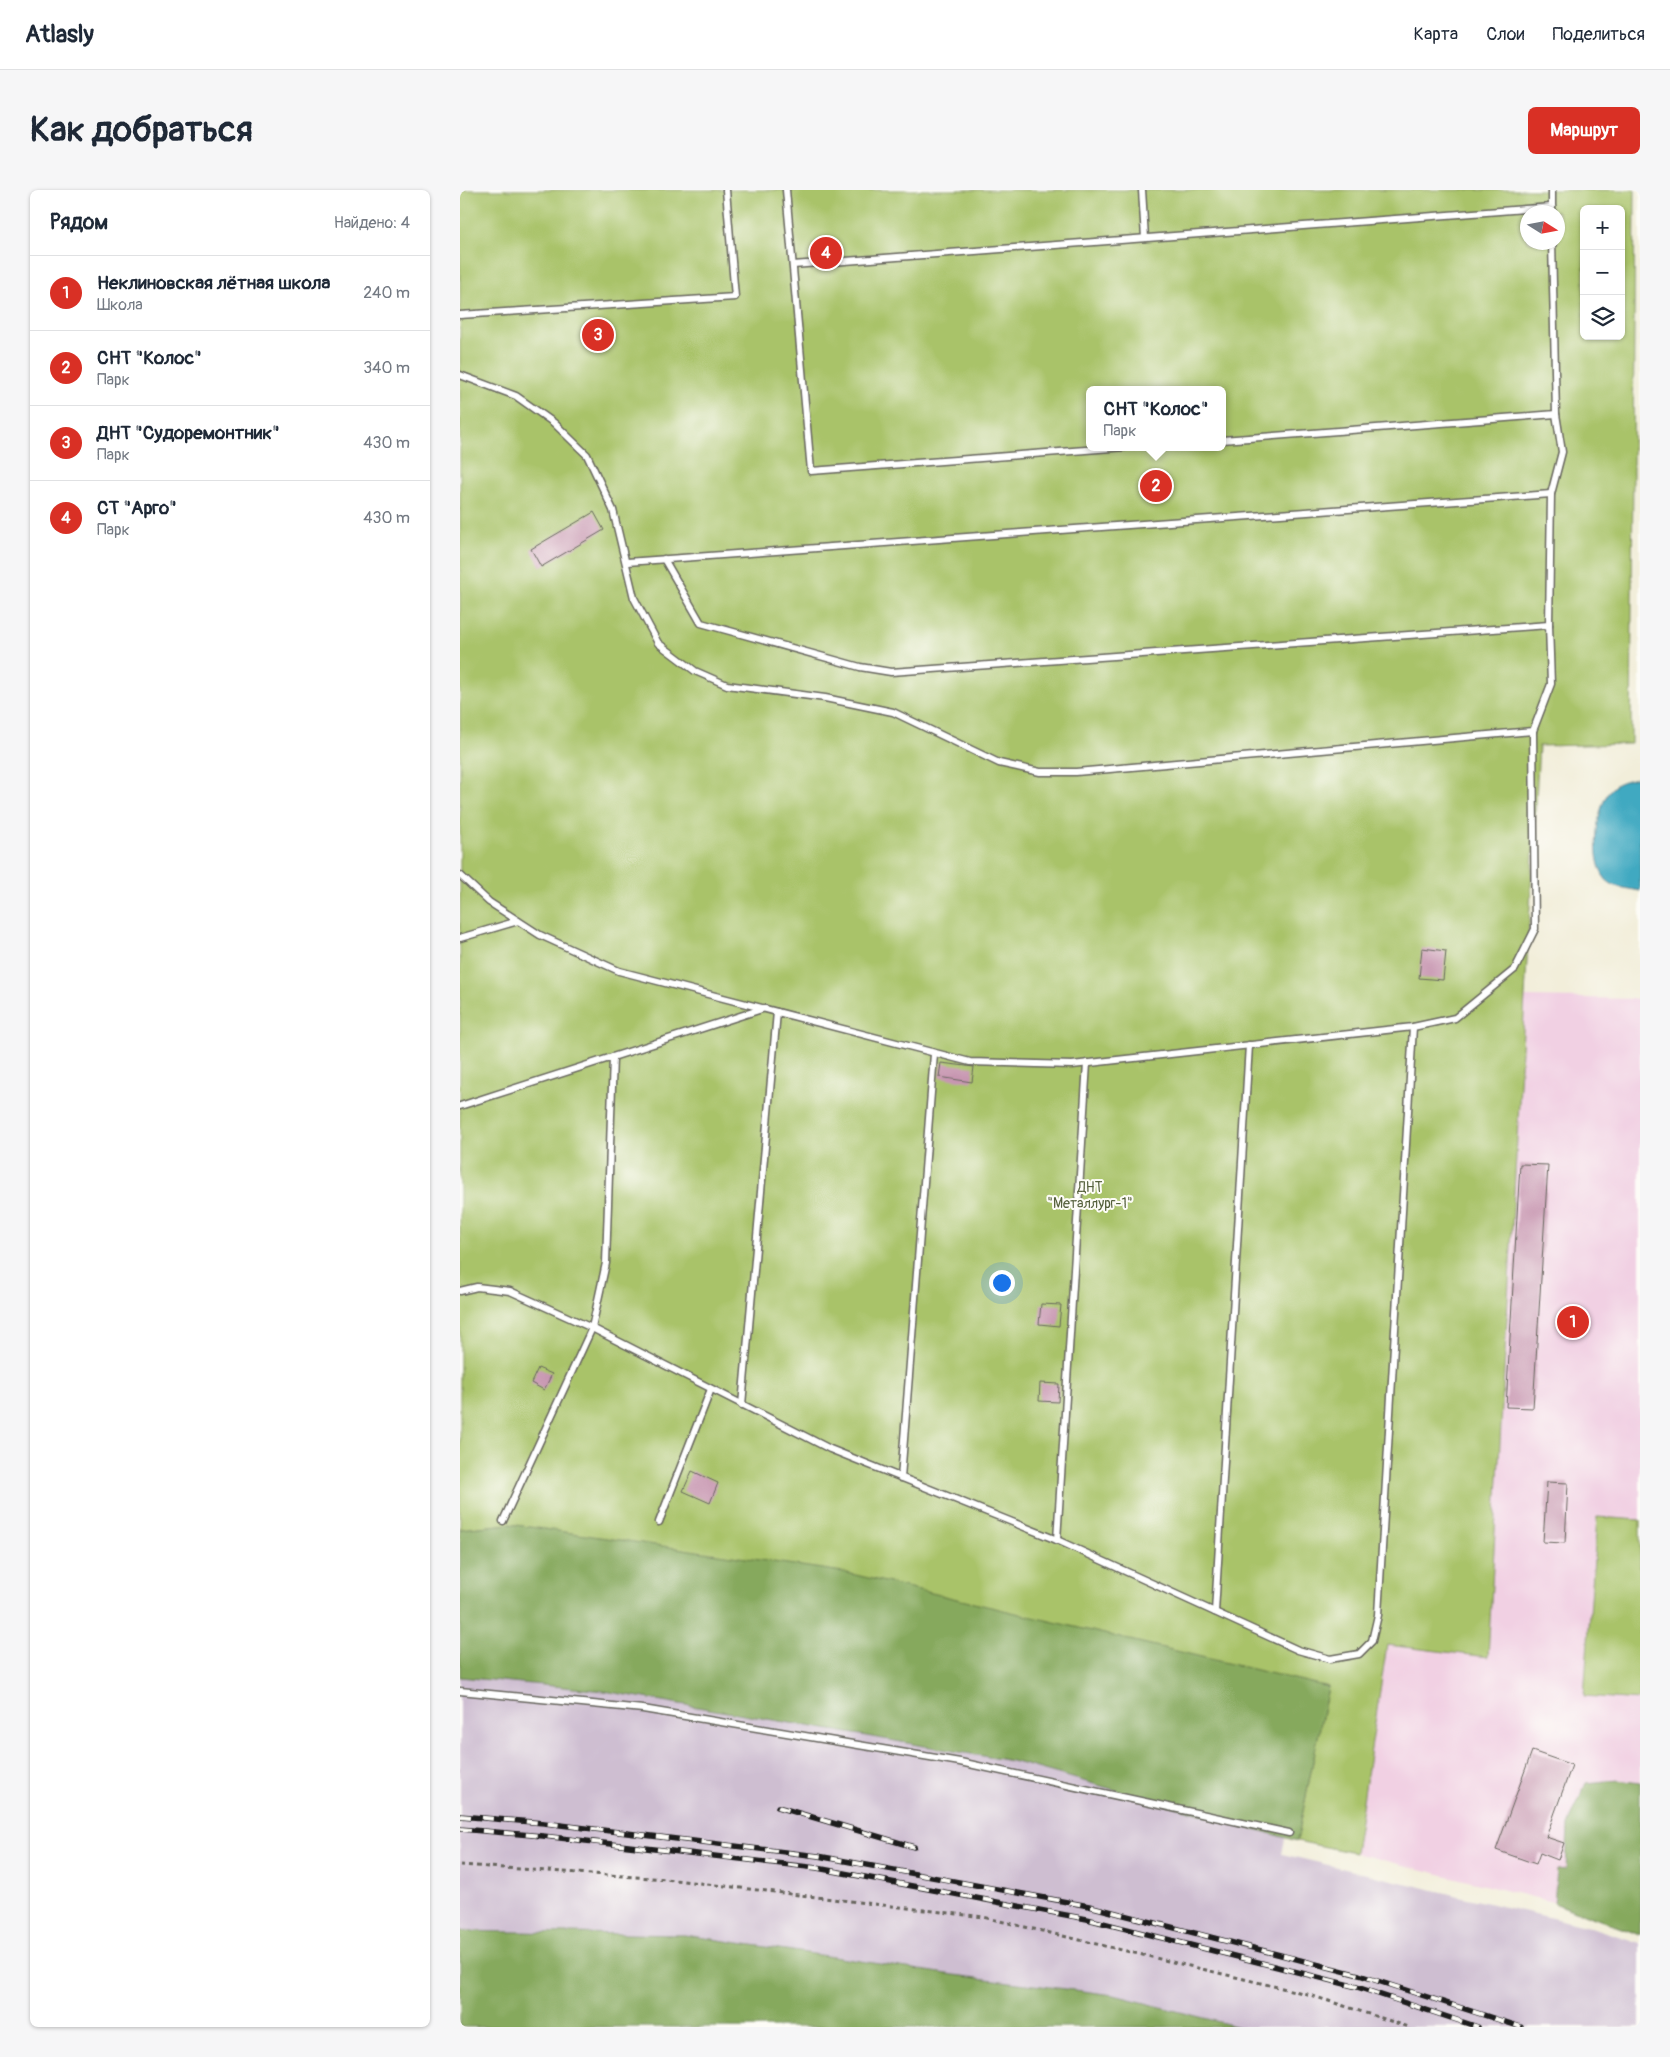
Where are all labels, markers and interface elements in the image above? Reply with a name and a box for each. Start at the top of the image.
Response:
text: Atlasly [25,20,94,49]
text: Карта [1414,23,1458,46]
text: Слои [1486,23,1524,46]
text: Поделиться [1552,23,1645,46]
button: Маршрут [1528,107,1640,154]
text: Как добраться [30,108,253,152]
north arrow [1520,205,1565,250]
map controls [1580,205,1625,340]
button: + [1580,205,1625,250]
text: Рядом [50,209,108,236]
text: Найдено: 4 [334,213,410,233]
pin: 4 [810,234,842,272]
button: − [1580,250,1625,295]
text: Неклиновская лётная школа [97,271,330,295]
text: 1 [63,283,69,303]
text: 240 m [363,283,410,303]
text: Школа [97,295,143,315]
button: layers [1580,295,1625,340]
pin: 3 [582,316,614,354]
text: СНТ "Колос" [97,346,202,370]
text: 2 [62,358,70,378]
text: 340 m [363,358,410,378]
text: Парк [97,370,130,390]
popup [1086,386,1226,451]
text: СНТ "Колос" [1104,397,1208,421]
text: ДНТ "Судоремонтник" [97,421,280,445]
text: Парк [1104,421,1136,441]
text: 3 [62,433,70,453]
text: 430 m [363,433,410,453]
text: Парк [97,445,130,465]
pin: 2 [1140,467,1172,505]
text: СТ "Арго" [97,496,177,520]
text: 4 [61,508,71,528]
text: 430 m [363,508,410,528]
text: Парк [97,520,130,540]
park label: ДНТ "Металлург-1" [1047,1179,1133,1212]
your location [989,1270,1015,1296]
pin: 1 [1557,1303,1589,1341]

